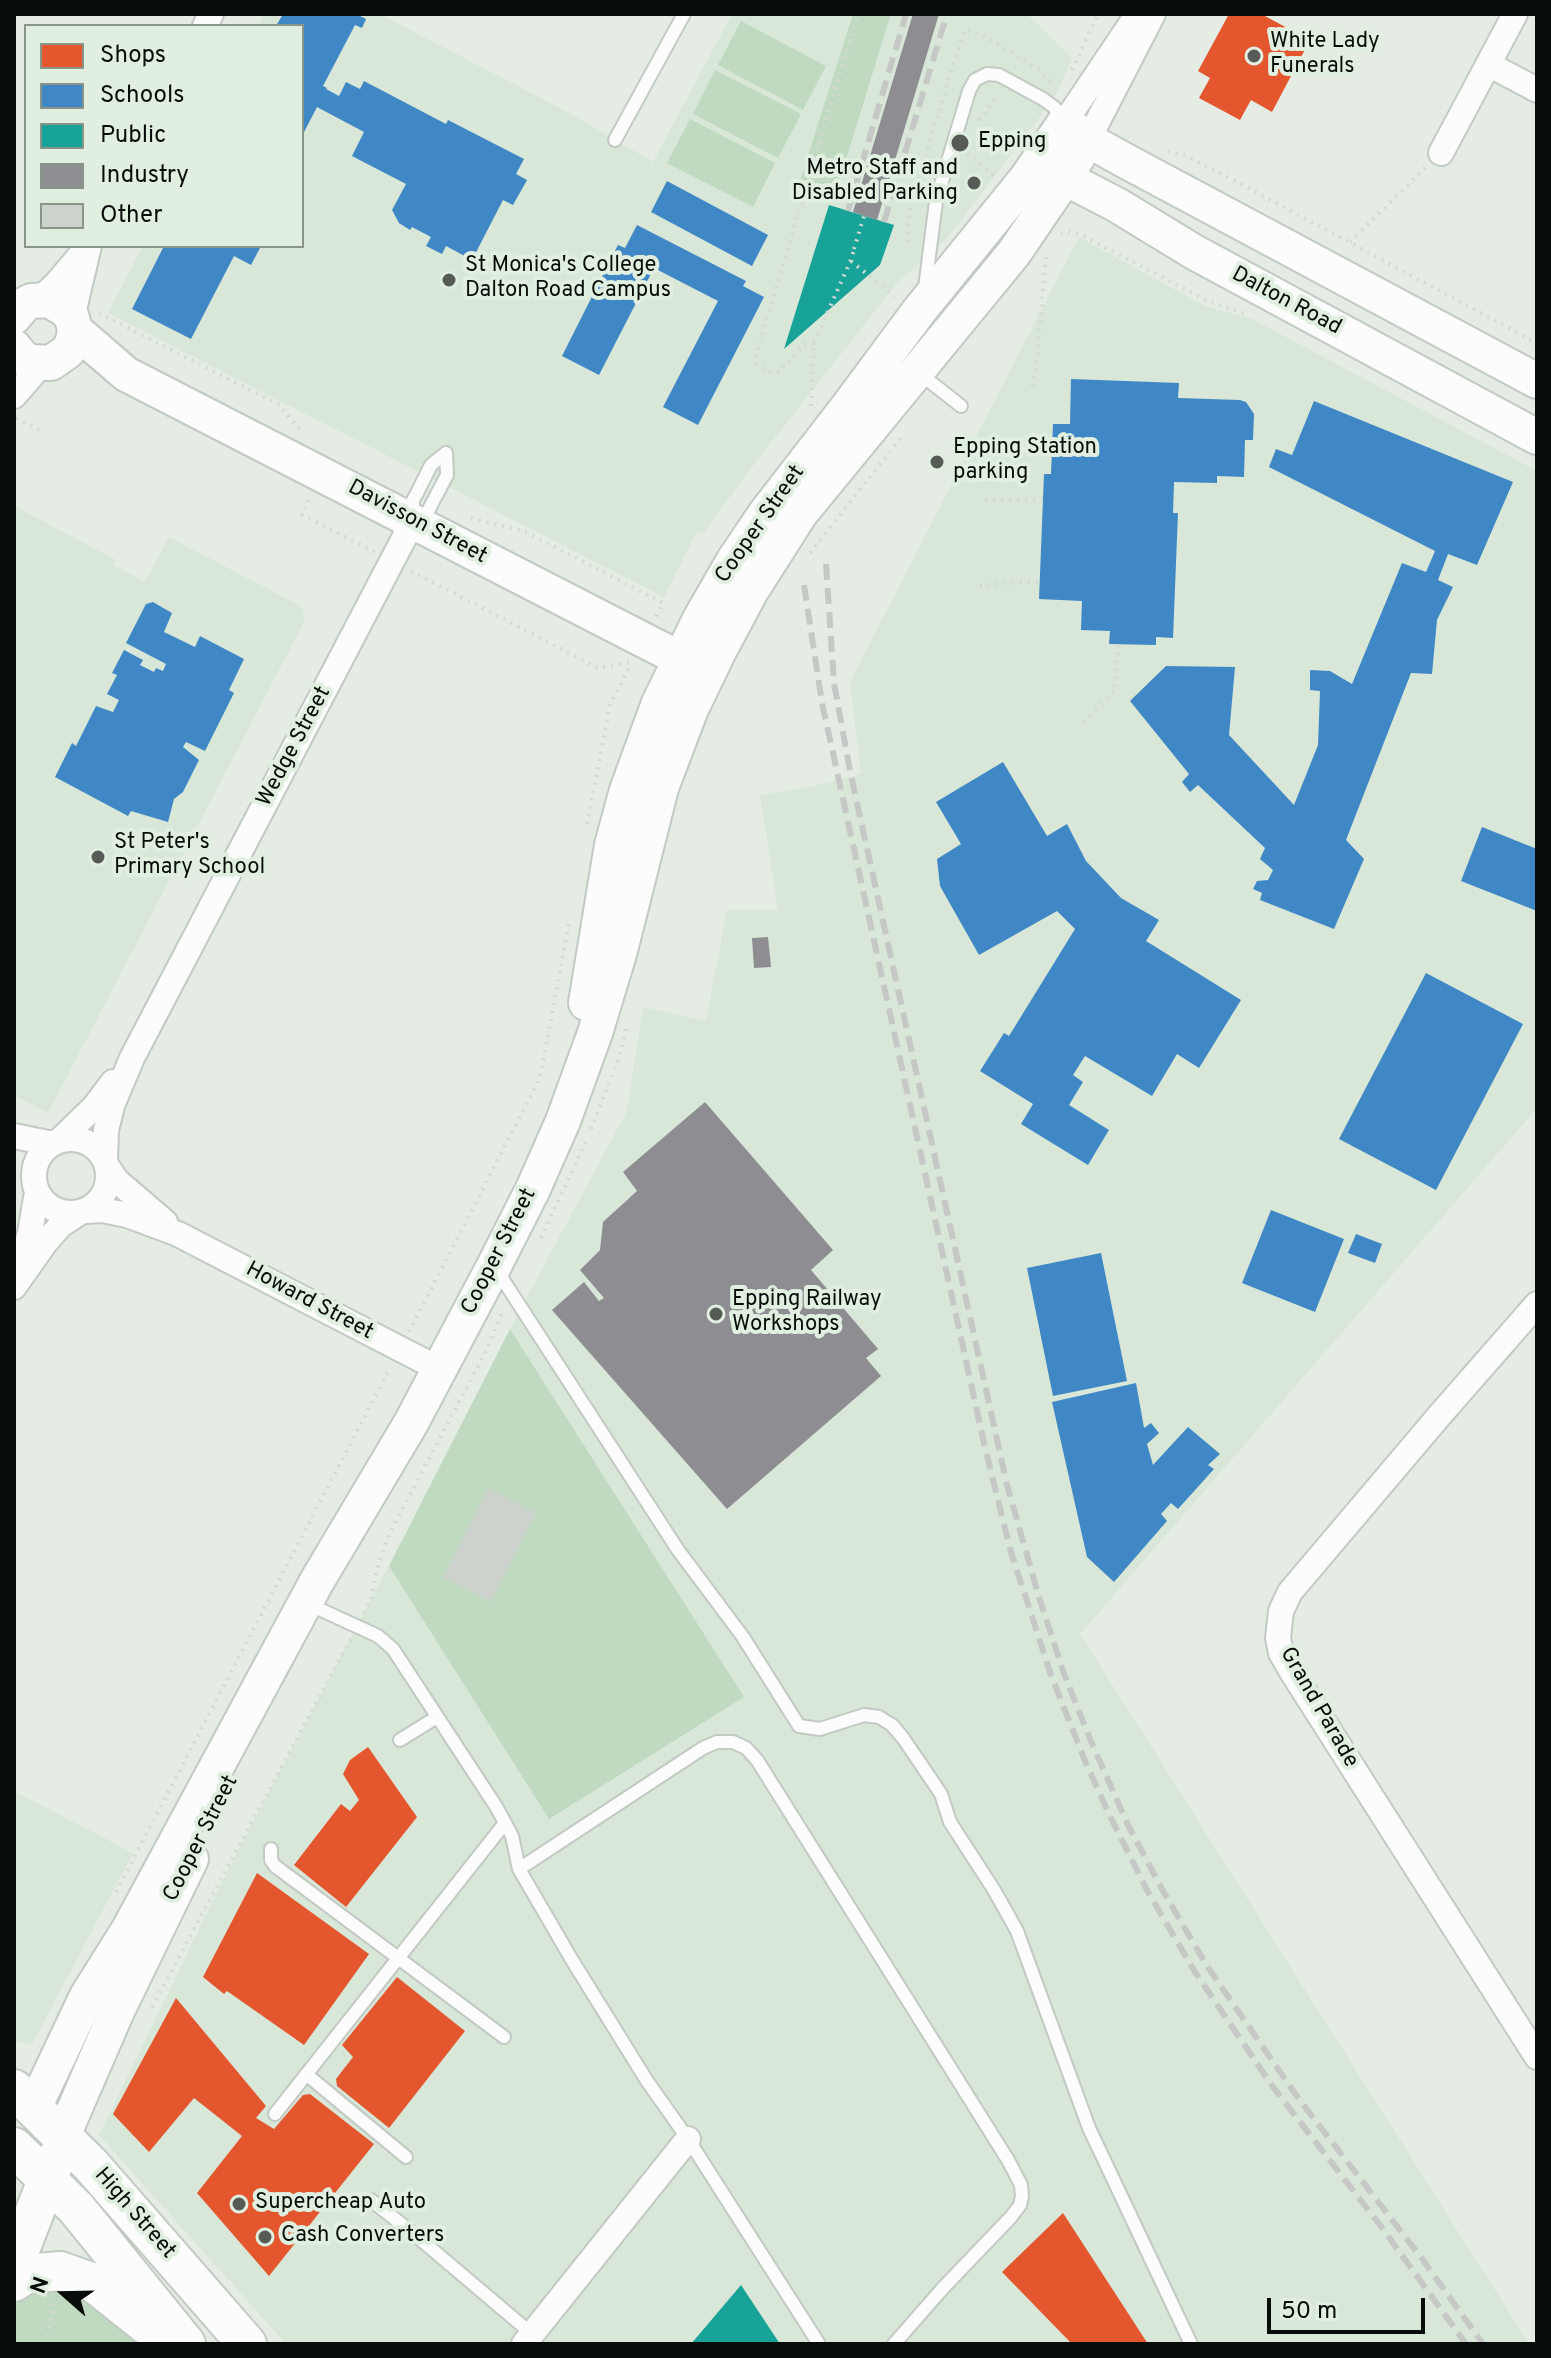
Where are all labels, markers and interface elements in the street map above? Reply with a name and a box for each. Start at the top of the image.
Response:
legend [24,24,304,248]
place label: White Lady Funerals [1270,30,1380,82]
text: Shops [100,41,166,71]
marker: White Lady Funerals [1245,47,1263,65]
text: Schools [100,81,185,111]
text: Public [100,121,166,151]
place label: Epping [978,130,1047,156]
marker: Epping [949,132,971,154]
place label: Metro Staff and Disabled Parking [792,157,958,208]
text: Industry [100,161,189,191]
marker: Metro Staff and Disabled Parking [965,174,983,192]
text: Other [100,201,162,231]
place label: St Monica's College Dalton Road Campus [465,254,671,306]
street label: Dalton Road [1227,262,1345,342]
marker: St Monica's College Dalton Road Campus [440,271,458,289]
place label: Epping Station parking [953,436,1097,488]
marker: Epping Station parking [928,453,946,471]
street label: Cooper Street [711,461,811,589]
street label: Davisson Street [343,475,491,571]
street label: Wedge Street [252,682,338,812]
place label: St Peter's Primary School [114,831,265,882]
marker: St Peter's Primary School [89,848,107,866]
street label: Cooper Street [457,1184,543,1320]
street label: Howard Street [241,1257,377,1347]
place label: Epping Railway Workshops [732,1288,882,1340]
marker: Epping Railway Workshops [707,1305,725,1323]
street label: Grand Parade [1273,1643,1363,1773]
street label: Cooper Street [159,1771,245,1907]
street label: High Street [87,2163,181,2265]
place label: Supercheap Auto [255,2191,426,2217]
marker: Supercheap Auto [230,2195,248,2213]
place label: Cash Converters [281,2224,444,2250]
marker: Cash Converters [256,2228,274,2246]
north arrow [24,2254,104,2334]
text: N [26,2274,56,2298]
scale bar [1271,2282,1429,2332]
text: 50 m [1281,2297,1337,2327]

